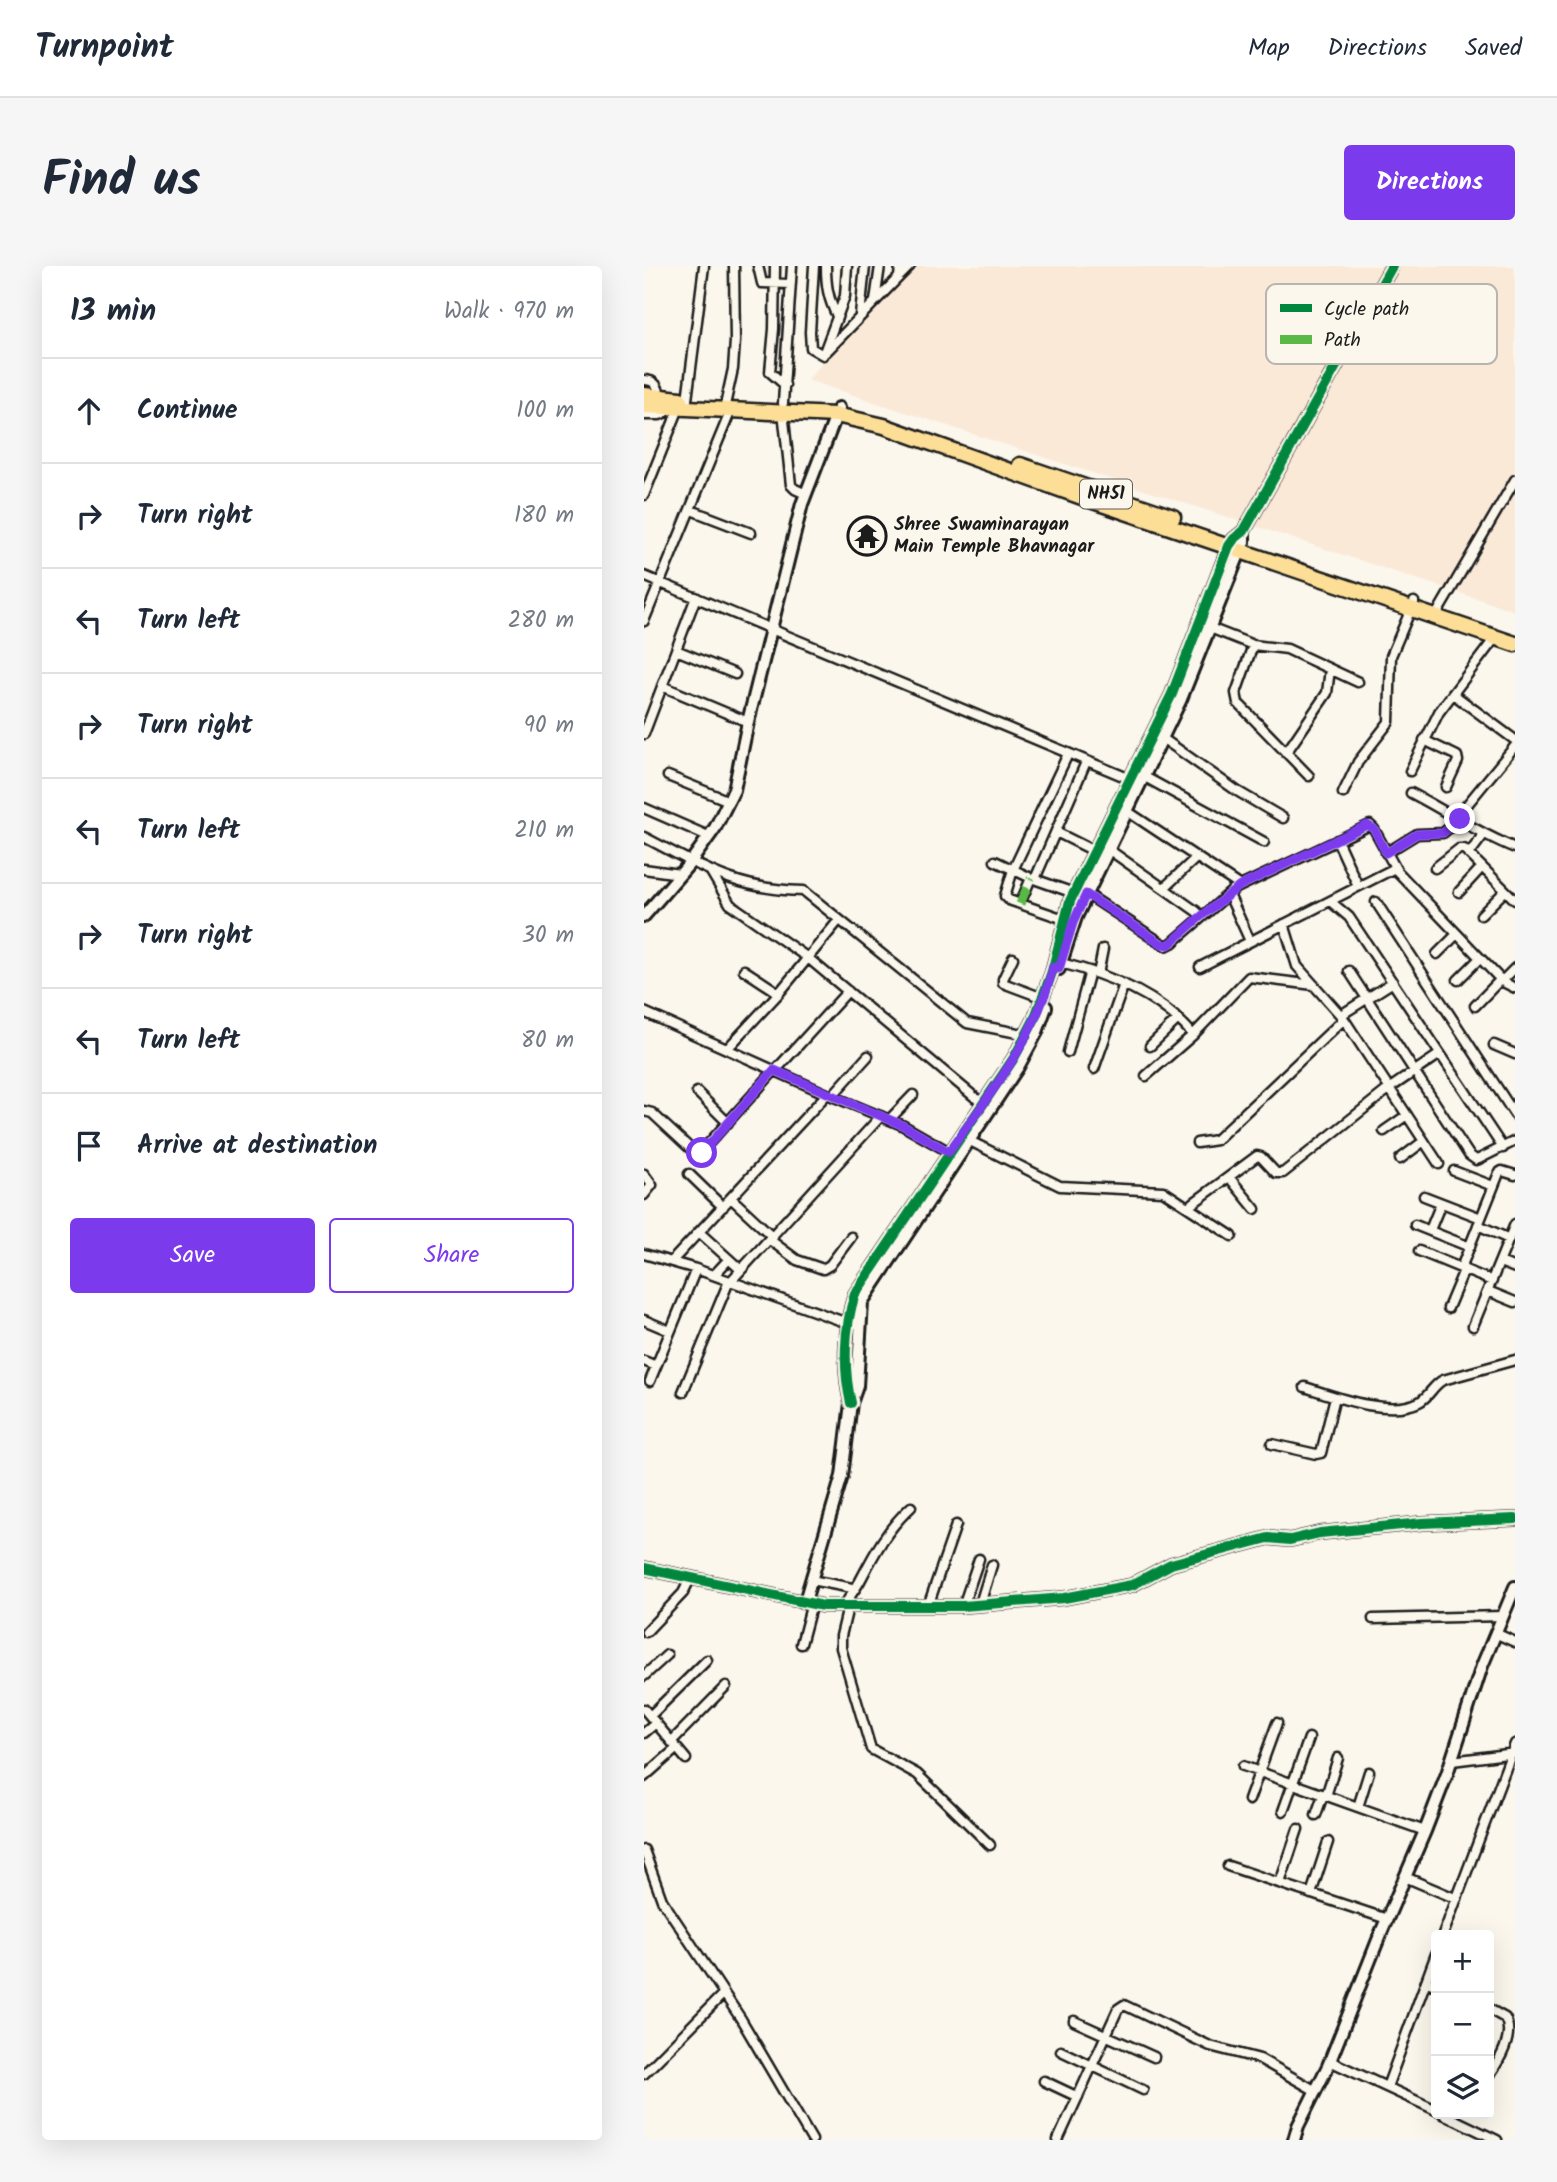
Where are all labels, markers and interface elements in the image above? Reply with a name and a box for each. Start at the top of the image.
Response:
text: Turnpoint [35,22,174,75]
text: Map [1248,29,1290,68]
text: Directions [1328,29,1427,68]
text: Saved [1465,29,1522,68]
text: Find us [42,143,200,221]
button: Directions [1344,145,1515,220]
legend [1266,284,1497,364]
text: 13 min [70,288,156,336]
text: Walk · 970 m [444,294,574,330]
text: Cycle path [1324,295,1409,325]
text: Path [1324,326,1361,356]
text: Continue [137,390,238,432]
icon: ahead [70,392,108,430]
text: 100 m [516,393,574,429]
road number: NH51 [1080,479,1132,508]
text: Turn right [137,495,253,537]
icon: right [70,497,108,535]
text: 180 m [514,498,574,534]
place label: Shree Swaminarayan Main Temple Bhavnagar [894,510,1095,562]
temple icon: Shree Swaminarayan Main Temple Bhavnagar [846,515,888,557]
text: Turn left [137,600,240,642]
icon: left [70,602,108,640]
text: 280 m [508,603,574,639]
text: Turn right [137,705,253,747]
icon: right [70,707,108,745]
text: 90 m [524,708,574,744]
route end [1444,803,1475,834]
text: Turn left [137,810,240,852]
icon: left [70,812,108,850]
text: 210 m [514,813,574,849]
text: Turn right [137,915,253,957]
icon: right [70,917,108,955]
text: 30 m [522,918,574,954]
text: Turn left [137,1020,240,1062]
icon: left [70,1022,108,1060]
text: 80 m [521,1023,574,1059]
text: Arrive at destination [137,1125,377,1167]
icon: arrive [70,1127,108,1165]
route start [686,1137,717,1168]
button: Save [70,1218,315,1293]
button: Share [329,1218,574,1293]
map controls [1431,1930,1494,2119]
button: + [1431,1930,1494,1993]
button: − [1431,1993,1494,2056]
button: layers [1431,2056,1494,2119]

